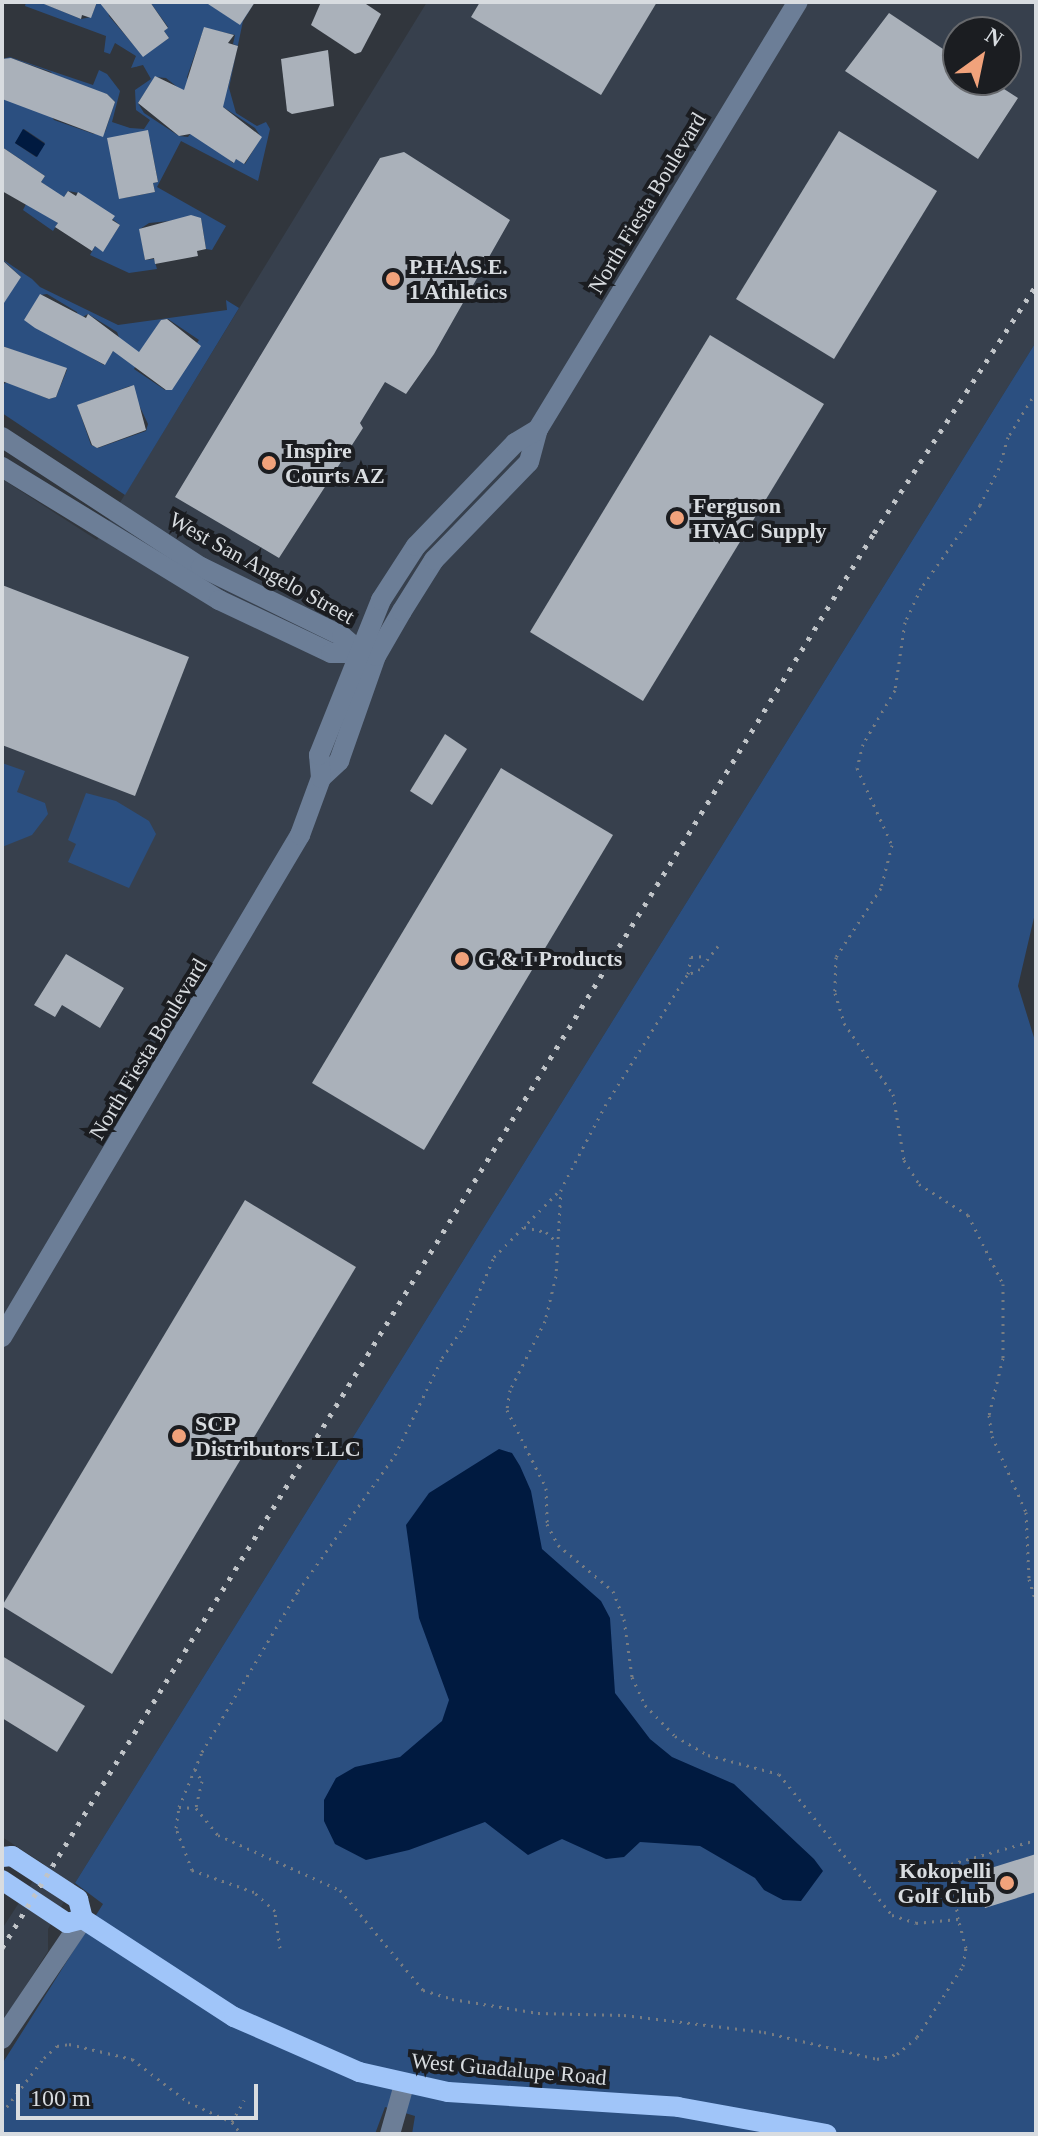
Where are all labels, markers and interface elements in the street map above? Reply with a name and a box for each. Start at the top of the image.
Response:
north arrow [942,16,1022,96]
text: N [981,22,1008,52]
street label: North Fiesta Boulevard [583,108,711,298]
place label: P.H.A.S.E. 1 Athletics [409,253,509,304]
marker: P.H.A.S.E. 1 Athletics [384,270,402,288]
place label: Inspire Courts AZ [285,437,386,488]
marker: Inspire Courts AZ [260,454,278,472]
place label: Ferguson HVAC Supply [693,492,826,544]
street label: West San Angelo Street [164,506,360,630]
marker: Ferguson HVAC Supply [668,509,686,527]
place label: G & I Products [478,946,622,972]
marker: G & I Products [453,950,471,968]
street label: North Fiesta Boulevard [84,954,212,1144]
place label: SCP Distributors LLC [195,1410,361,1462]
marker: SCP Distributors LLC [170,1427,188,1445]
place label: Kokopelli Golf Club [897,1857,991,1908]
marker: Kokopelli Golf Club [998,1874,1016,1892]
street label: West Guadalupe Road [410,2047,608,2091]
scale bar [20,2068,262,2118]
text: 100 m [30,2085,91,2111]

